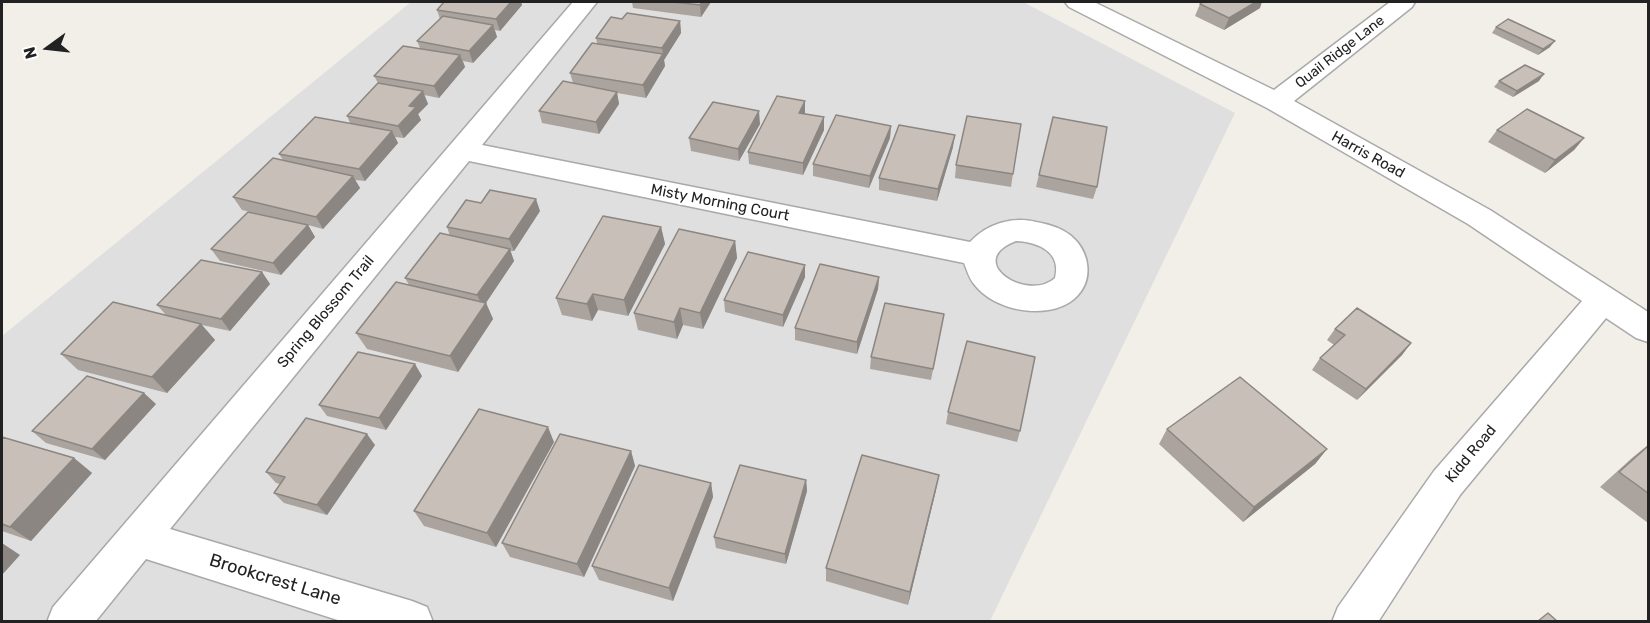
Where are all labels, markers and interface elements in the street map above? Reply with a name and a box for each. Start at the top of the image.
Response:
street label: Quail Ridge Lane [1292,12,1388,92]
north arrow [18,18,78,78]
text: N [19,45,41,61]
street label: Harris Road [1328,128,1408,182]
street label: Misty Morning Court [649,181,791,225]
street label: Spring Blossom Trail [274,252,378,372]
street label: Kidd Road [1442,422,1500,486]
street label: Brookcrest Lane [207,550,343,610]

